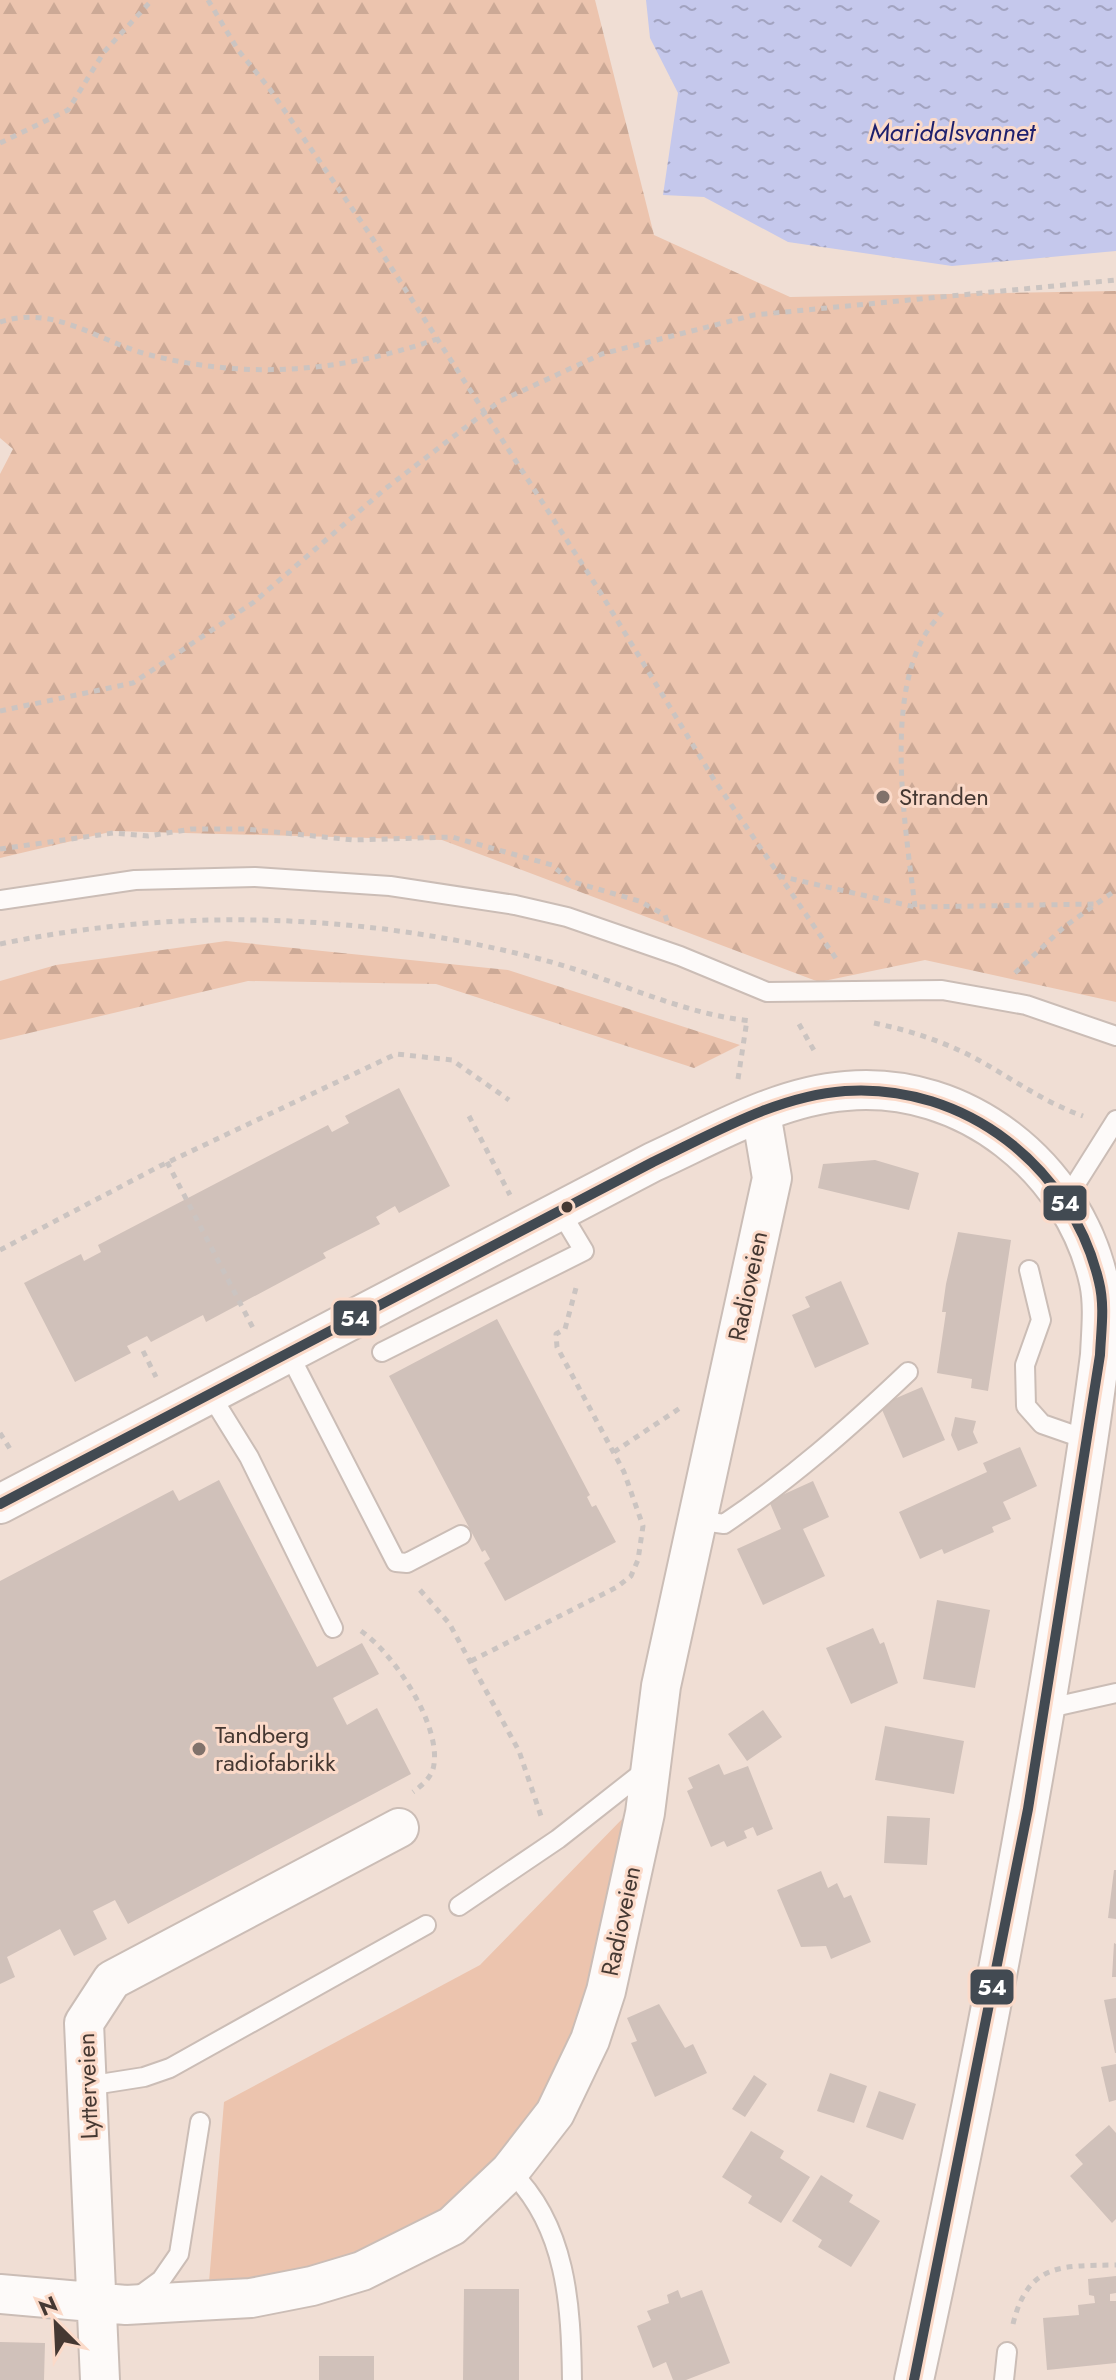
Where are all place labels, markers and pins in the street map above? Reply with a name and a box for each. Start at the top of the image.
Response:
place label: Stranden [899,779,989,814]
marker: Stranden [874,788,892,806]
unlabelled marker [559,1199,575,1215]
place label: Tandberg radiofabrikk [215,1717,336,1780]
marker: Tandberg radiofabrikk [190,1740,208,1758]

